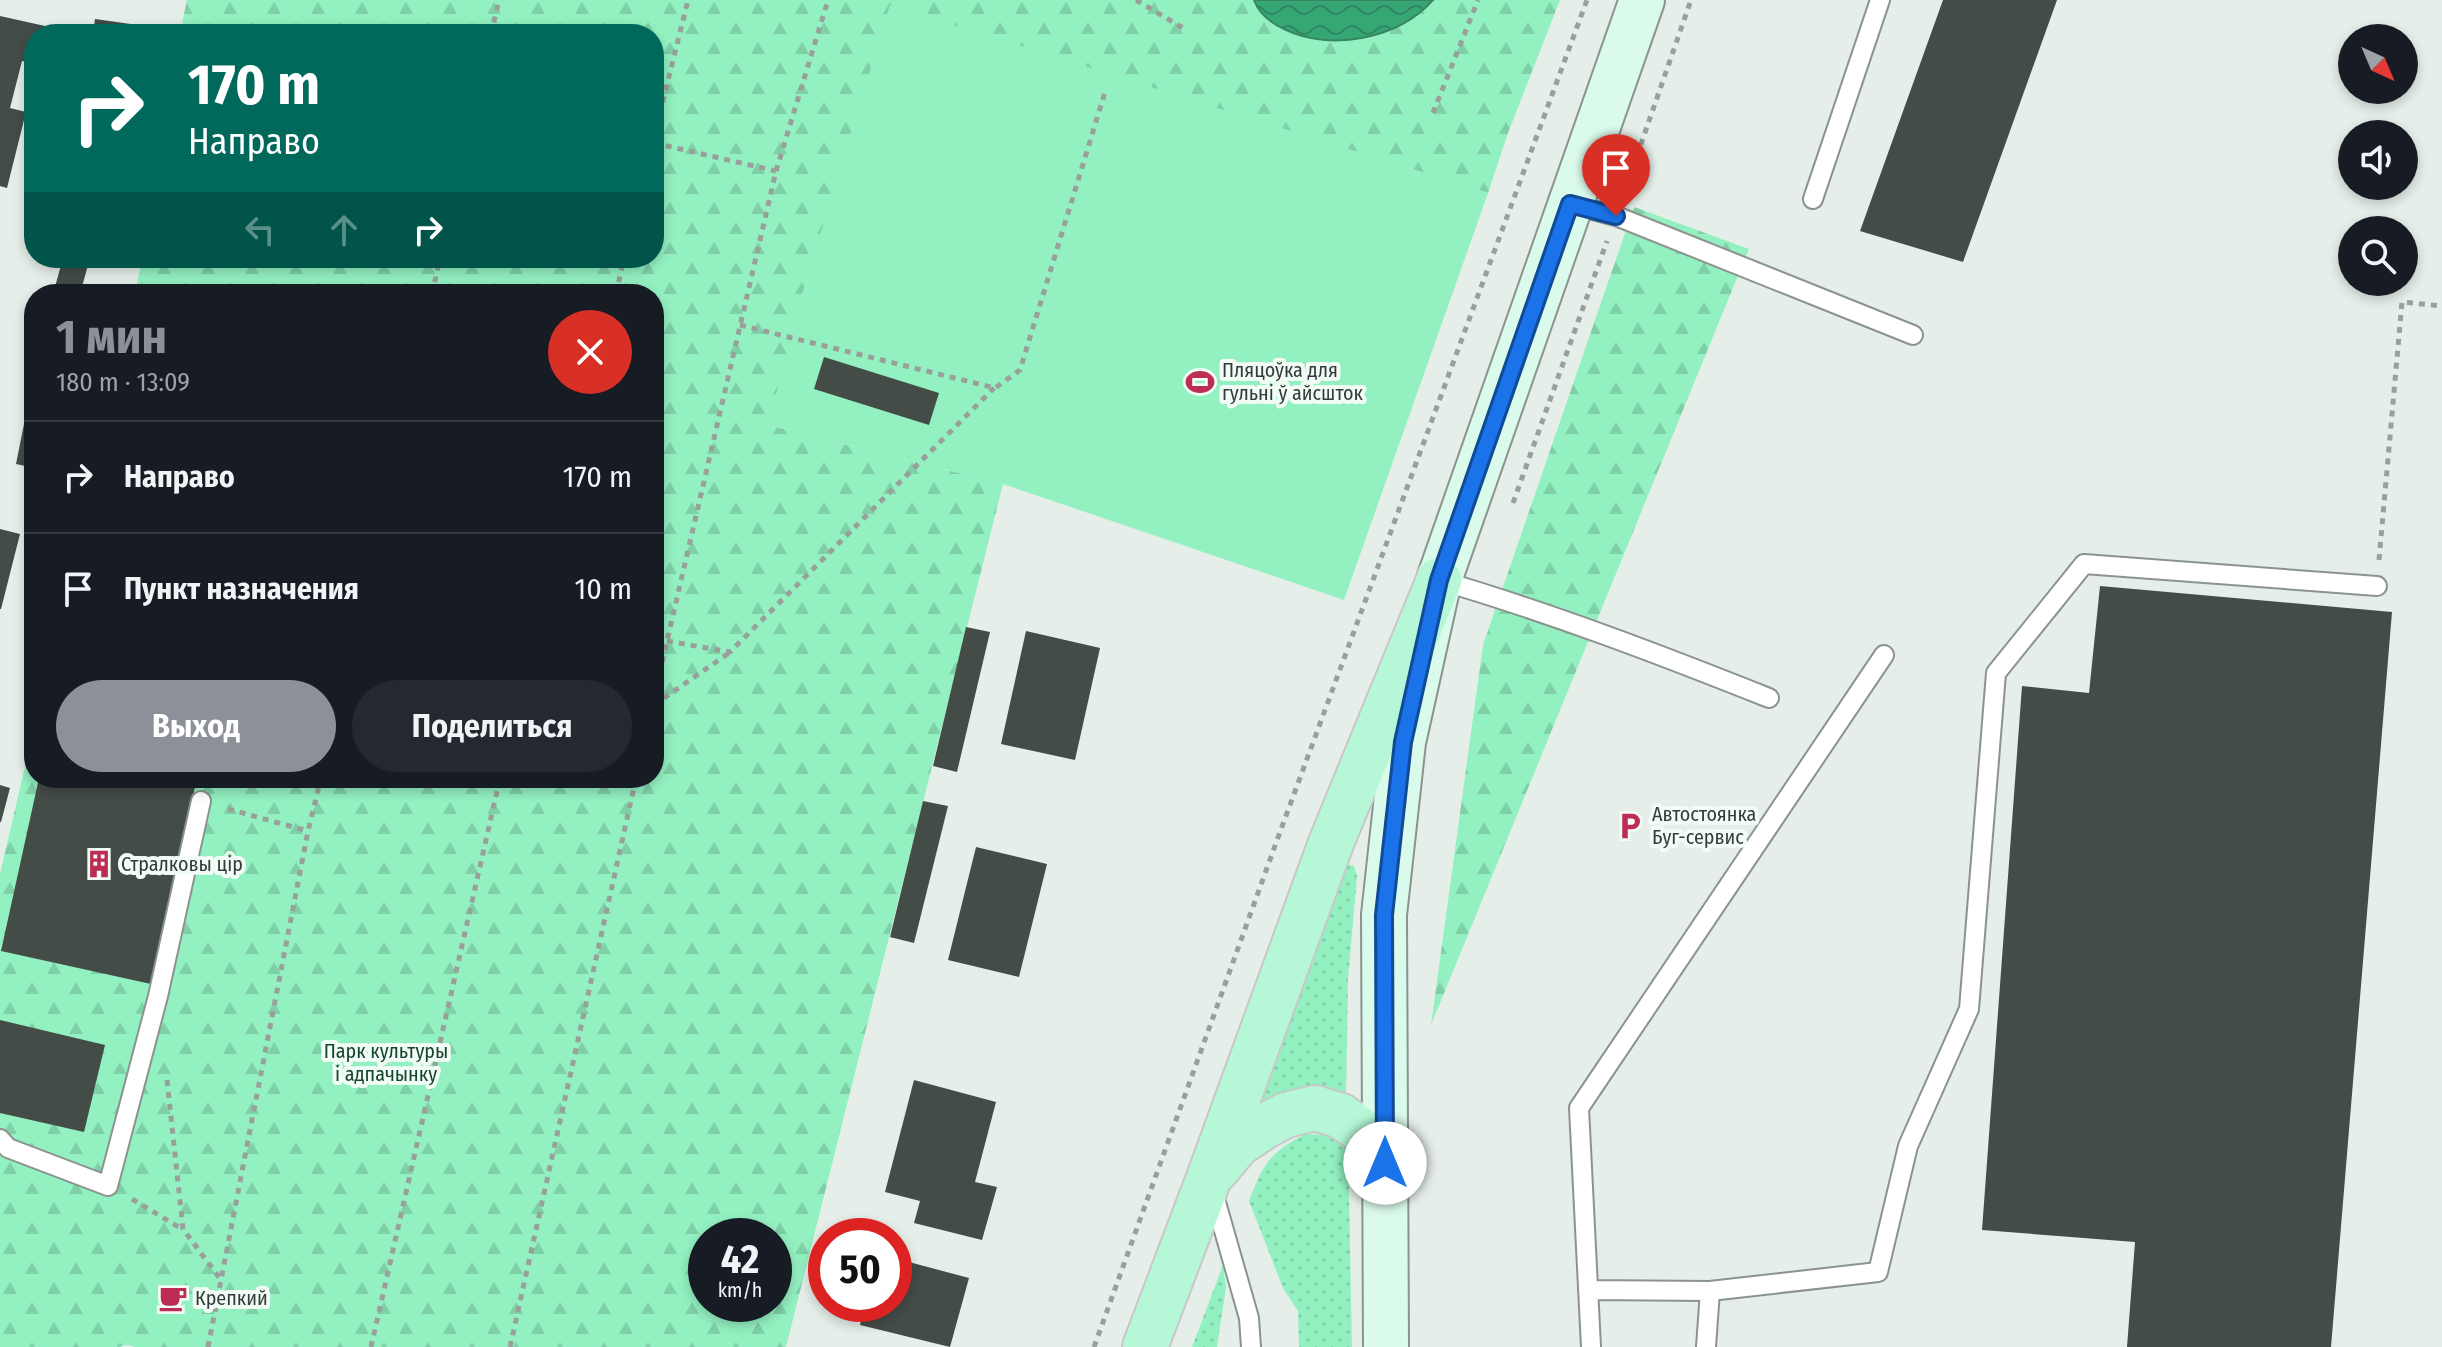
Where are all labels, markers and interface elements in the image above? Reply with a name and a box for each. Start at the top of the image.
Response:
north arrow [2338,24,2418,104]
map controls [2338,24,2418,296]
text: 170 m [188,52,320,119]
icon: right [56,56,160,160]
text: Направо [188,120,320,164]
button: sound [2338,120,2418,200]
pin [1582,134,1650,216]
icon: arrive [1594,146,1638,190]
icon: left [238,208,282,252]
icon: ahead [322,208,366,252]
icon: right [406,208,450,252]
button: search [2338,216,2418,296]
text: 1 мин [56,308,167,366]
button: close [548,310,632,394]
place label: Пляцоўка для гульні ў айсшток [1222,358,1364,405]
text: 180 m · 13:09 [56,367,190,398]
sports icon: Пляцоўка для гульні ў айсшток [1185,367,1215,397]
icon: right [56,455,100,499]
text: Направо [124,459,235,495]
text: 170 m [563,459,632,495]
icon: arrive [56,567,100,611]
text: Пункт назначения [124,571,359,607]
text: 10 m [575,571,632,607]
button: Выход [56,680,336,772]
button: Поделиться [352,680,632,772]
place label: Автостоянка Буг-сервис [1652,802,1756,849]
parking icon: Автостоянка Буг-сервис [1615,811,1645,841]
building icon: Стралковы цір [84,849,114,879]
place label: Стралковы цір [121,852,243,876]
park label: Парк культуры і адпачынку [324,1039,448,1086]
position arrow [1343,1121,1427,1205]
speed limit sign: 50 [808,1218,912,1322]
text: 42 [721,1236,759,1284]
text: km/h [718,1278,762,1302]
cafe icon: Крепкий [158,1283,188,1313]
place label: Крепкий [195,1286,268,1310]

